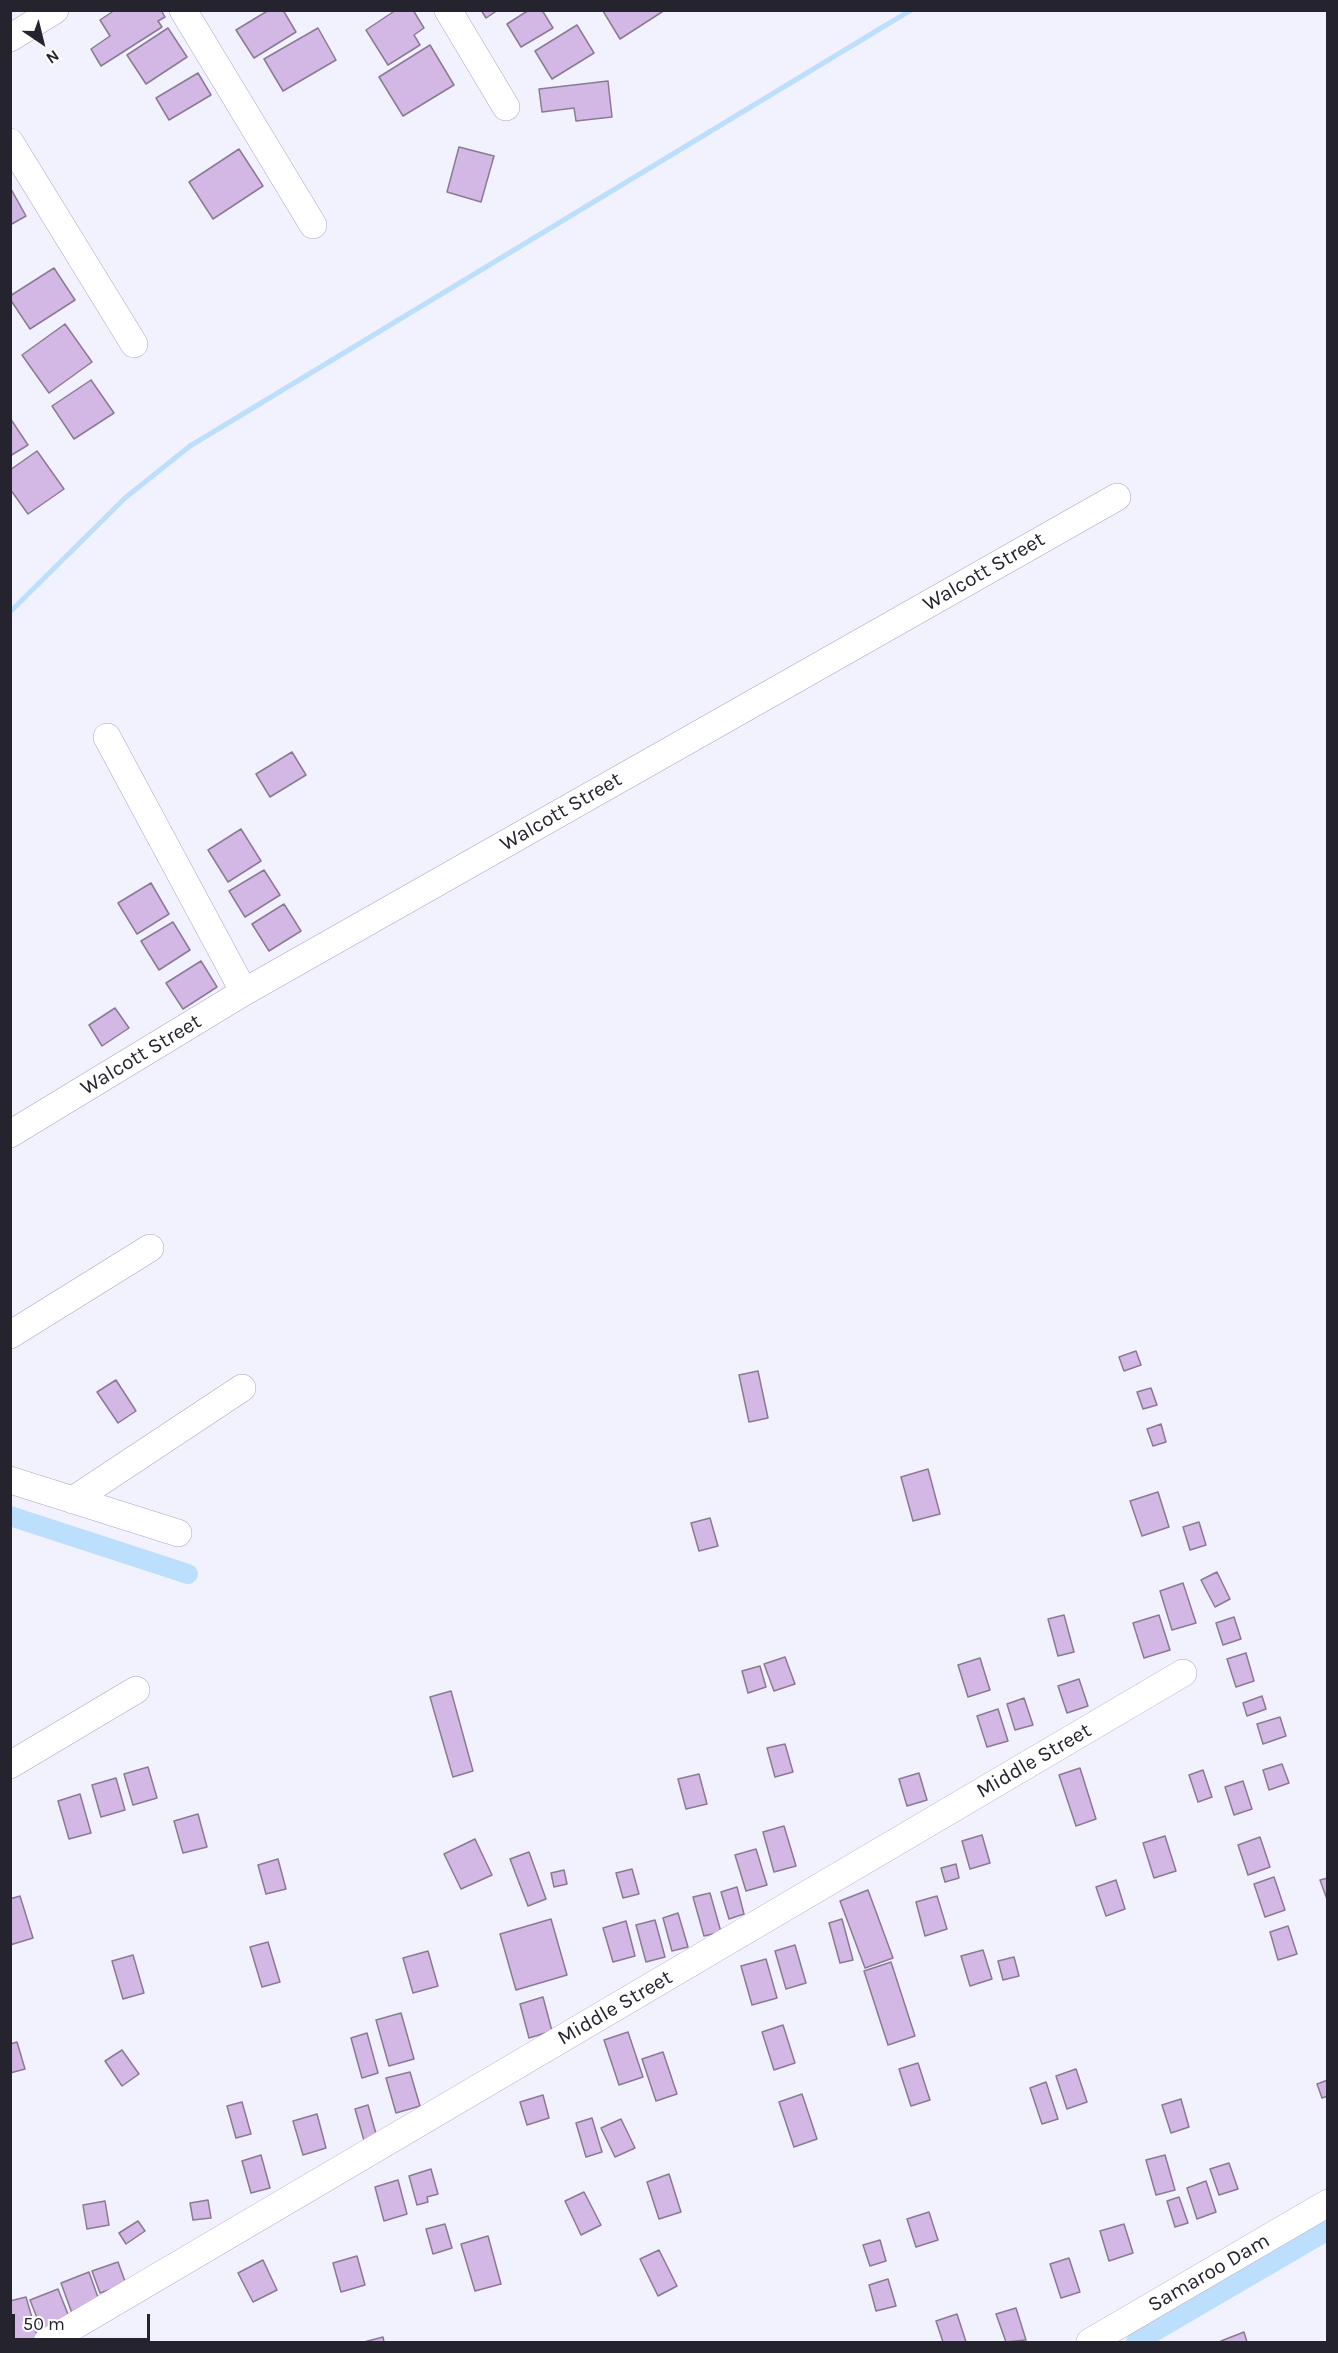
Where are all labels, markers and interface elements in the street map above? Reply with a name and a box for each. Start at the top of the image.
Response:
north arrow [12,12,72,72]
text: N [42,46,63,68]
street label: Walcott Street [919,527,1049,617]
street label: Walcott Street [496,767,626,857]
street label: Walcott Street [76,1009,206,1101]
street label: Middle Street [972,1718,1096,1804]
street label: Middle Street [553,1965,677,2051]
street label: Samaroo Dam [1144,2228,1274,2318]
scale bar [15,2302,153,2340]
text: 50 m [23,2313,65,2335]

